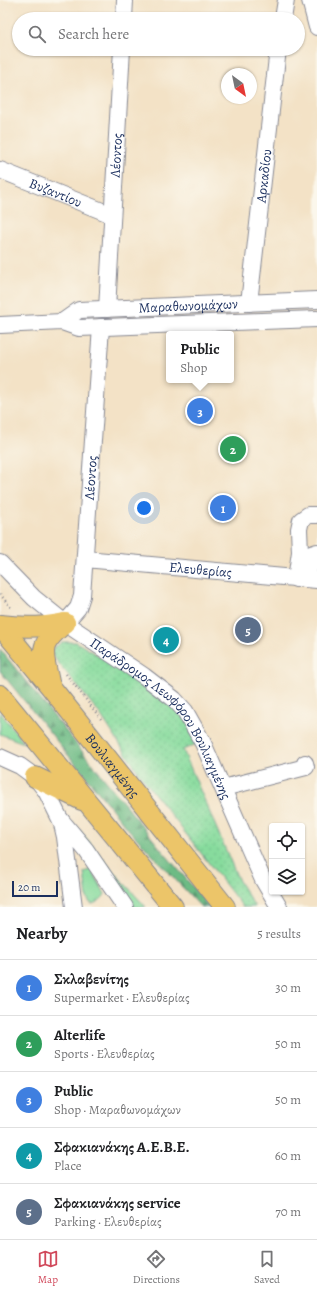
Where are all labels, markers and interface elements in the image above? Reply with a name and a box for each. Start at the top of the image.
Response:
search box [12,12,305,56]
icon: search [26,23,48,45]
text: Search here [58,24,129,44]
north arrow [221,68,257,104]
street label: Λέοντος [106,133,127,179]
street label: Αρκαδίου [251,148,277,205]
street label: Βυζαντίου [26,174,85,212]
street label: Μαραθωνομάχων [138,294,238,317]
popup [166,331,234,383]
text: Public [180,339,220,359]
text: Shop [180,359,207,376]
pin: 3 [187,396,213,426]
pin: 2 [220,434,246,464]
street label: Λέοντος [80,455,102,502]
pin: 1 [210,493,236,523]
your location [134,498,154,518]
street label: Ελευθερίας [168,558,233,582]
pin: 5 [235,615,261,645]
pin: 4 [153,625,179,655]
street label: Παράδρομος Λεωφόρου Βουλιαγμένης [81,635,235,807]
street label: Βουλιαγμένης [83,730,143,802]
map controls [269,823,305,895]
button: locate [269,823,305,859]
button: layers [269,859,305,895]
scale bar [12,879,58,898]
text: 20 m [18,880,40,895]
text: Nearby [16,922,67,945]
text: 5 results [257,925,301,942]
text: Σκλαβενίτης [54,969,129,989]
text: 1 [27,979,31,996]
text: 30 m [275,979,301,996]
text: Supermarket · Ελευθερίας [54,989,190,1006]
text: Alterlife [54,1025,105,1045]
text: 2 [26,1035,32,1052]
text: 50 m [275,1035,301,1052]
text: Sports · Ελευθερίας [54,1045,155,1062]
text: Public [54,1081,93,1101]
text: 3 [26,1091,32,1108]
text: 50 m [275,1091,301,1108]
text: Shop · Μαραθωνομάχων [54,1101,181,1118]
text: Σφακιανάκης Α.Ε.Β.Ε. [54,1137,190,1157]
text: 4 [26,1147,32,1164]
text: 60 m [275,1147,301,1164]
text: Place [54,1157,82,1174]
text: Σφακιανάκης service [54,1193,181,1213]
text: 5 [26,1203,32,1220]
text: 70 m [275,1203,301,1220]
text: Parking · Ελευθερίας [54,1213,162,1230]
tab: Map [37,1248,59,1287]
tab: Directions [133,1248,180,1287]
tab: Saved [254,1248,280,1287]

